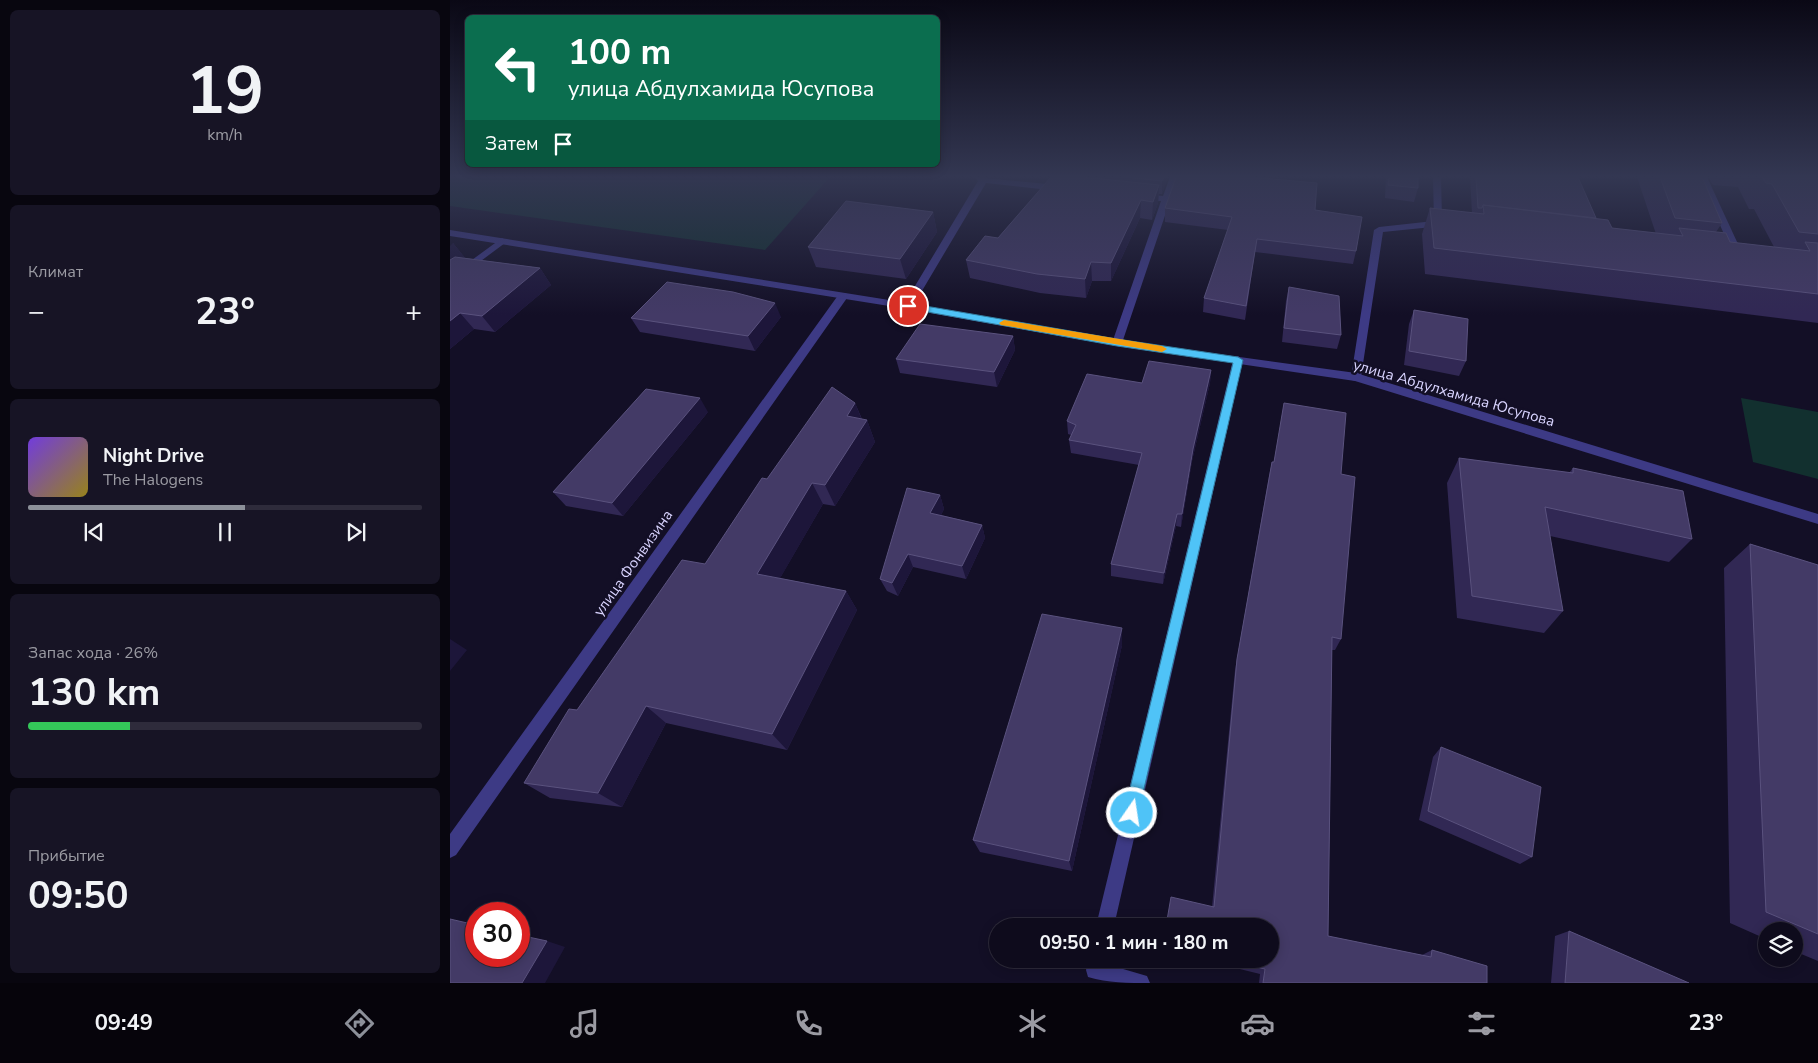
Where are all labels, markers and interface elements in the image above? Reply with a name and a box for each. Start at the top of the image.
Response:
text: 100 m [568,29,671,76]
icon: left [485,35,550,100]
text: 19 [186,47,264,136]
text: улица Абдулхамида Юсупова [568,74,874,104]
text: km/h [207,124,243,146]
icon: arrive [549,130,577,158]
text: Затем [485,131,539,157]
text: Климат [28,261,83,283]
pin [887,285,929,327]
text: 23° [195,286,255,337]
icon: arrive [894,292,922,320]
text: − [28,293,45,331]
text: + [405,293,422,331]
street label: улица Абдулхамида Юсупова [1351,355,1557,431]
text: Night Drive [103,443,204,469]
text: The Halogens [103,469,203,491]
street label: улица Фонвизина [589,506,677,620]
icon: previous [80,518,108,546]
icon: pause [211,518,239,546]
icon: next [342,518,370,546]
text: Запас хода · 26% [28,642,158,664]
text: 130 km [28,667,160,718]
position arrow [1105,786,1157,838]
text: Прибытие [28,845,105,867]
text: 09:50 [28,870,129,921]
speed limit sign: 30 [465,902,530,967]
map controls [1758,922,1803,967]
button: layers [1758,922,1803,967]
text: 09:50 · 1 мин · 180 m [1040,930,1228,956]
icon: directions [342,1006,377,1041]
icon: music [567,1006,602,1041]
icon: phone [791,1006,826,1041]
icon: climate [1015,1006,1050,1041]
icon: car [1240,1006,1275,1041]
icon: filters [1464,1006,1499,1041]
text: 09:49 [95,1008,153,1038]
text: 23° [1688,1008,1723,1038]

